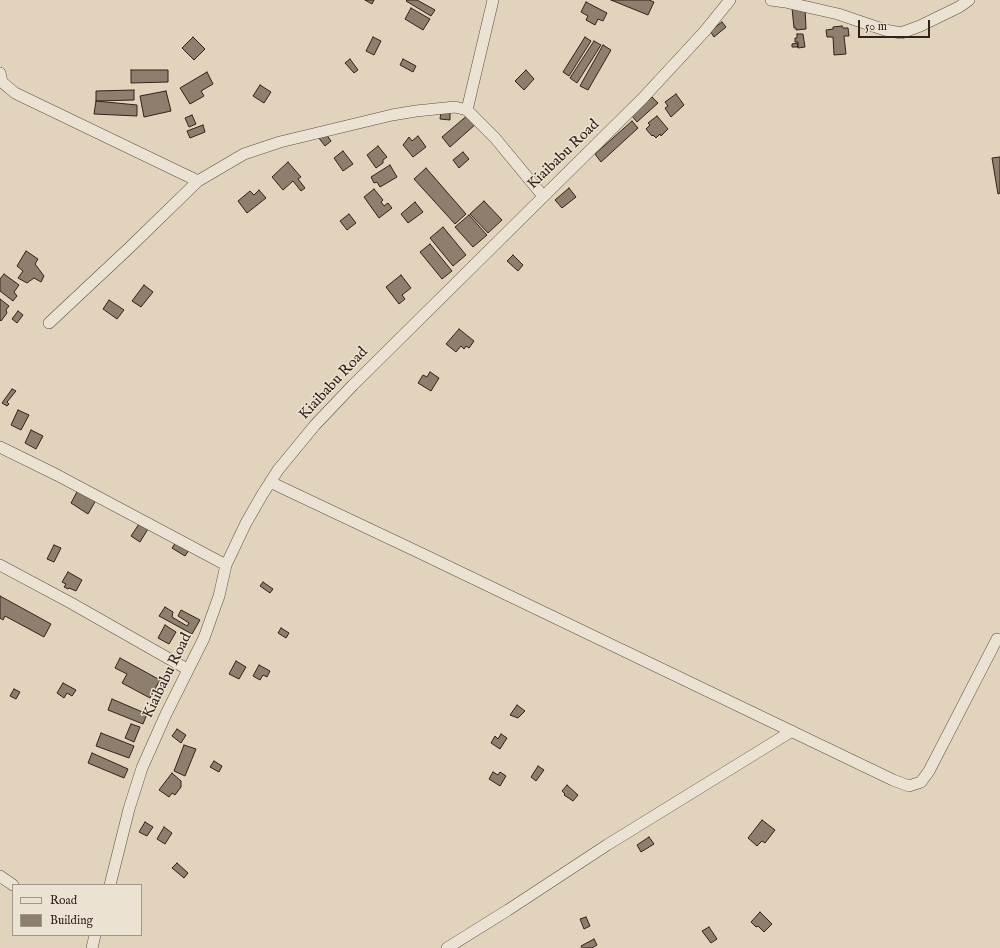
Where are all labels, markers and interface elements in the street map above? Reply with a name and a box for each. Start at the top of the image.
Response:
scale bar [860,12,932,38]
text: 50 m [865,19,887,34]
street label: Kiaibabu Road [524,116,604,194]
street label: Kiaibabu Road [296,344,372,424]
street label: Kiaibabu Road [140,630,196,722]
legend [12,884,142,936]
text: Road [50,893,77,908]
text: Building [50,913,93,928]

